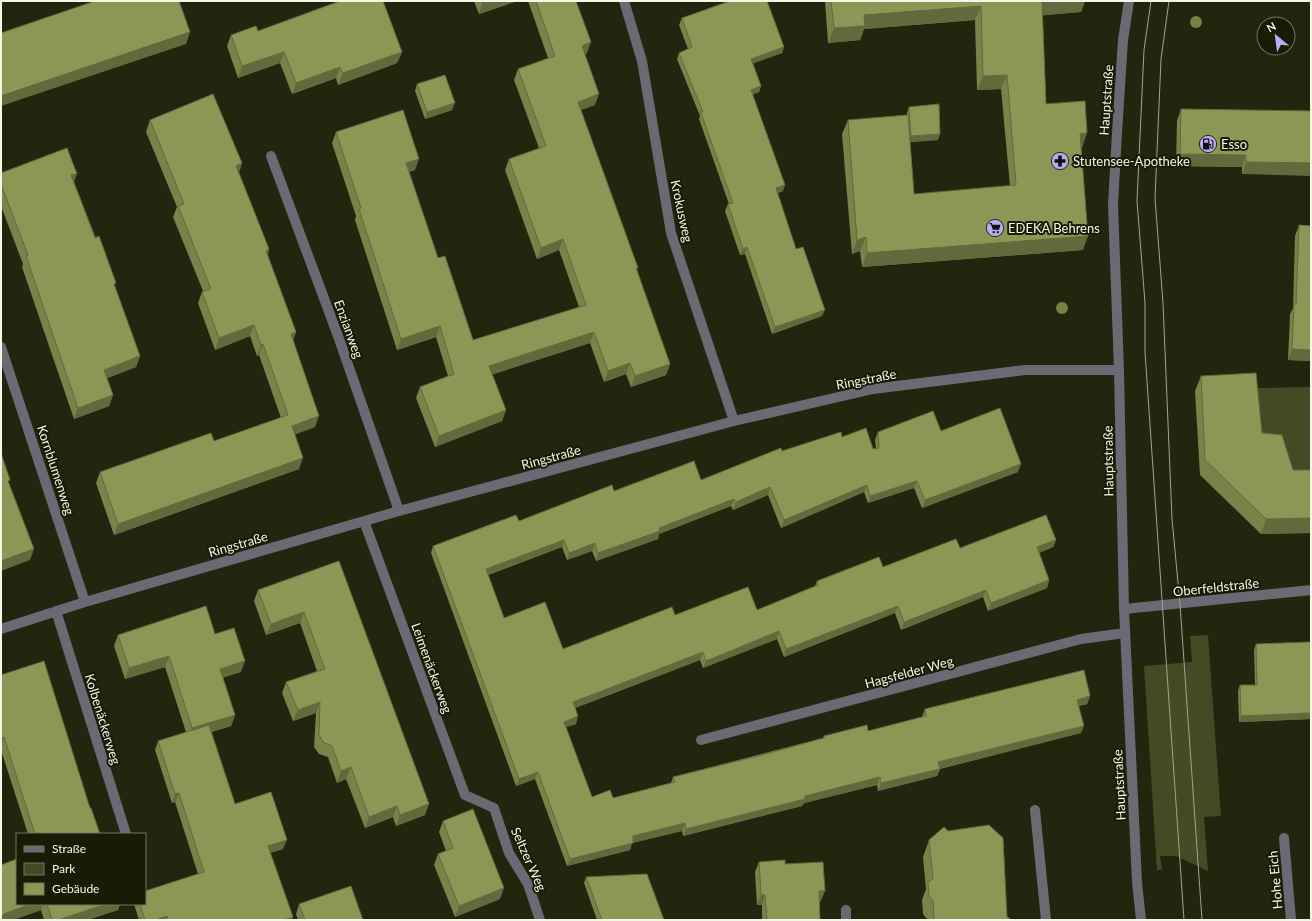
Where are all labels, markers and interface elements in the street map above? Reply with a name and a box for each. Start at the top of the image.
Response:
north arrow [1256,16,1296,56]
text: N [1264,19,1278,35]
street label: Hauptstraße [1096,64,1116,136]
fuel station icon: Esso [1198,134,1218,154]
place label: Esso [1221,136,1247,152]
pharmacy icon: Stutensee-Apotheke [1050,151,1070,171]
place label: Stutensee-Apotheke [1073,153,1190,169]
street label: Krokusweg [668,178,696,244]
supermarket icon: EDEKA Behrens [985,218,1005,238]
place label: EDEKA Behrens [1008,220,1100,236]
street label: Enzianweg [331,298,367,361]
street label: Ringstraße [835,365,898,393]
street label: Kornblumenweg [34,423,78,517]
street label: Hauptstraße [1099,425,1117,497]
street label: Ringstraße [519,441,583,473]
street label: Ringstraße [206,528,270,560]
street label: Oberfeldstraße [1172,575,1260,599]
street label: Leimenäckerweg [408,621,456,716]
street label: Hagsfelder Weg [863,652,955,691]
street label: Kolbenäckerweg [82,672,124,767]
street label: Hauptstraße [1109,749,1129,821]
street label: Seltzer Weg [508,825,550,894]
legend [16,833,146,905]
text: Straße [52,841,86,856]
street label: Hohe Eich [1264,850,1286,910]
text: Park [52,861,76,876]
text: Gebäude [52,881,99,896]

